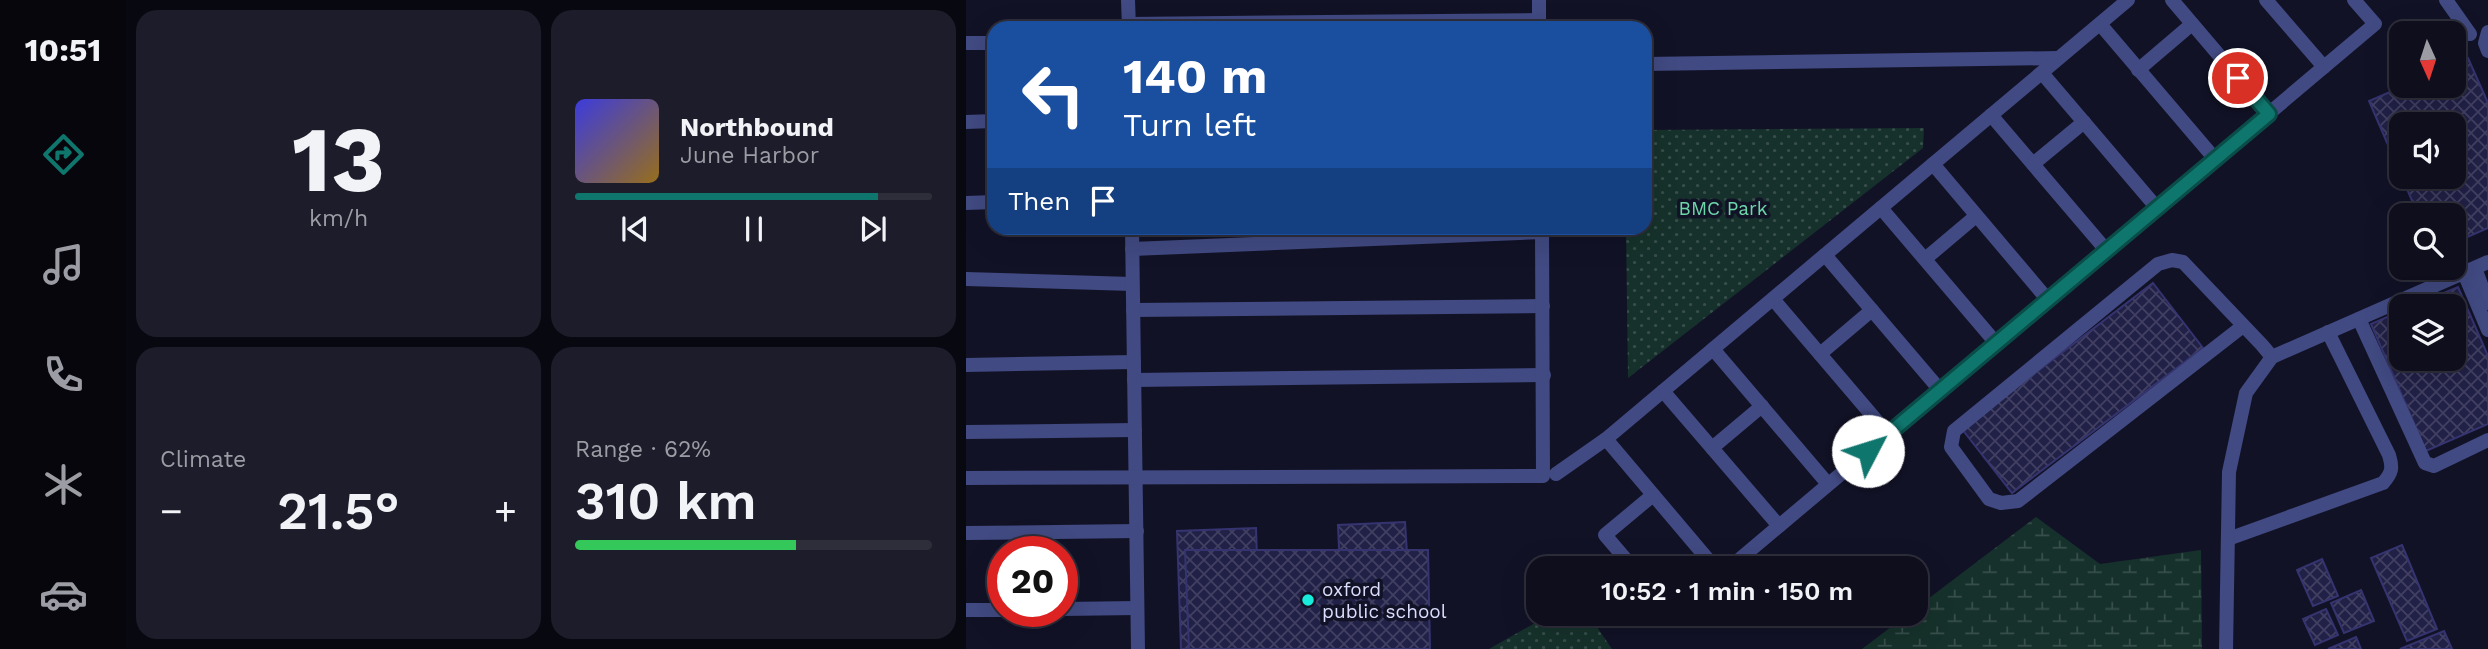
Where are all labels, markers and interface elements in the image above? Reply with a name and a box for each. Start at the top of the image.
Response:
north arrow [2389,21,2466,98]
map controls [2389,21,2466,371]
text: 10:51 [25,31,101,69]
text: 140 m [1123,47,1267,105]
pin [2208,48,2268,108]
icon: left [1008,49,1099,140]
icon: arrive [2219,59,2257,97]
text: 13 [292,106,385,213]
text: Turn left [1123,106,1256,144]
text: Northbound [680,112,834,142]
button: sound [2389,112,2466,189]
icon: directions [39,130,88,179]
text: June Harbor [680,142,819,169]
icon: arrive [1084,182,1122,220]
text: Then [1008,186,1070,216]
park label: BMC Park [1678,197,1768,220]
button: search [2389,203,2466,280]
text: km/h [309,205,368,232]
icon: previous [616,210,654,248]
icon: pause [735,210,773,248]
icon: next [854,210,892,248]
icon: music [39,240,88,289]
button: layers [2389,294,2466,371]
icon: phone [39,350,88,399]
position arrow [1831,414,1905,488]
text: Range · 62% [575,436,711,463]
text: Climate [160,446,246,473]
icon: climate [39,460,88,509]
text: 310 km [575,471,757,532]
text: 21.5° [277,481,400,542]
text: − [160,489,183,533]
text: + [494,489,517,533]
speed limit sign: 20 [987,536,1078,627]
icon: car [39,570,88,619]
text: 10:52 · 1 min · 150 m [1601,576,1853,606]
place label: oxford public school [1322,578,1447,623]
marker: oxford public school [1300,592,1316,608]

